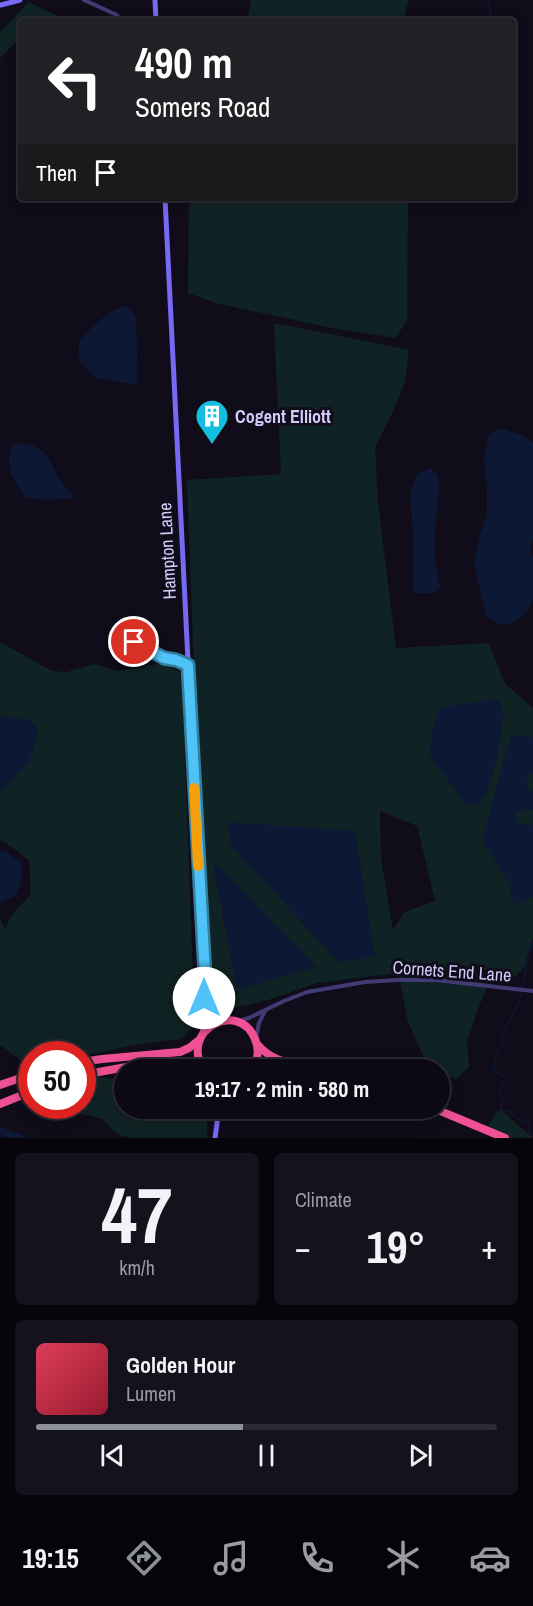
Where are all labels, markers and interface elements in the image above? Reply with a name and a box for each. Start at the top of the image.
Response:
text: 490 m [135,35,233,91]
icon: left [36,42,114,120]
text: Somers Road [135,89,270,125]
icon: arrive [89,156,122,189]
text: Then [36,158,77,188]
building icon: Cogent Elliott [194,398,230,445]
place label: Cogent Elliott [235,404,331,429]
street label: Hampton Lane [152,502,182,600]
pin [108,616,159,667]
icon: arrive [117,625,150,658]
street label: Cornets End Lane [392,954,512,988]
position arrow [172,966,236,1030]
speed limit sign: 50 [18,1041,96,1119]
text: 19:17 · 2 min · 580 m [195,1074,369,1104]
text: 47 [101,1162,173,1267]
text: Climate [295,1186,352,1213]
text: 19° [366,1216,426,1277]
text: − [295,1225,311,1269]
text: + [481,1225,497,1269]
text: km/h [119,1254,155,1281]
text: Golden Hour [126,1350,235,1380]
text: Lumen [126,1380,176,1407]
icon: previous [96,1439,129,1472]
icon: pause [250,1439,283,1472]
icon: next [404,1439,437,1472]
icon: directions [123,1537,165,1579]
icon: music [210,1537,252,1579]
icon: phone [296,1537,338,1579]
icon: climate [382,1537,424,1579]
icon: car [469,1537,511,1579]
text: 19:15 [22,1540,79,1576]

